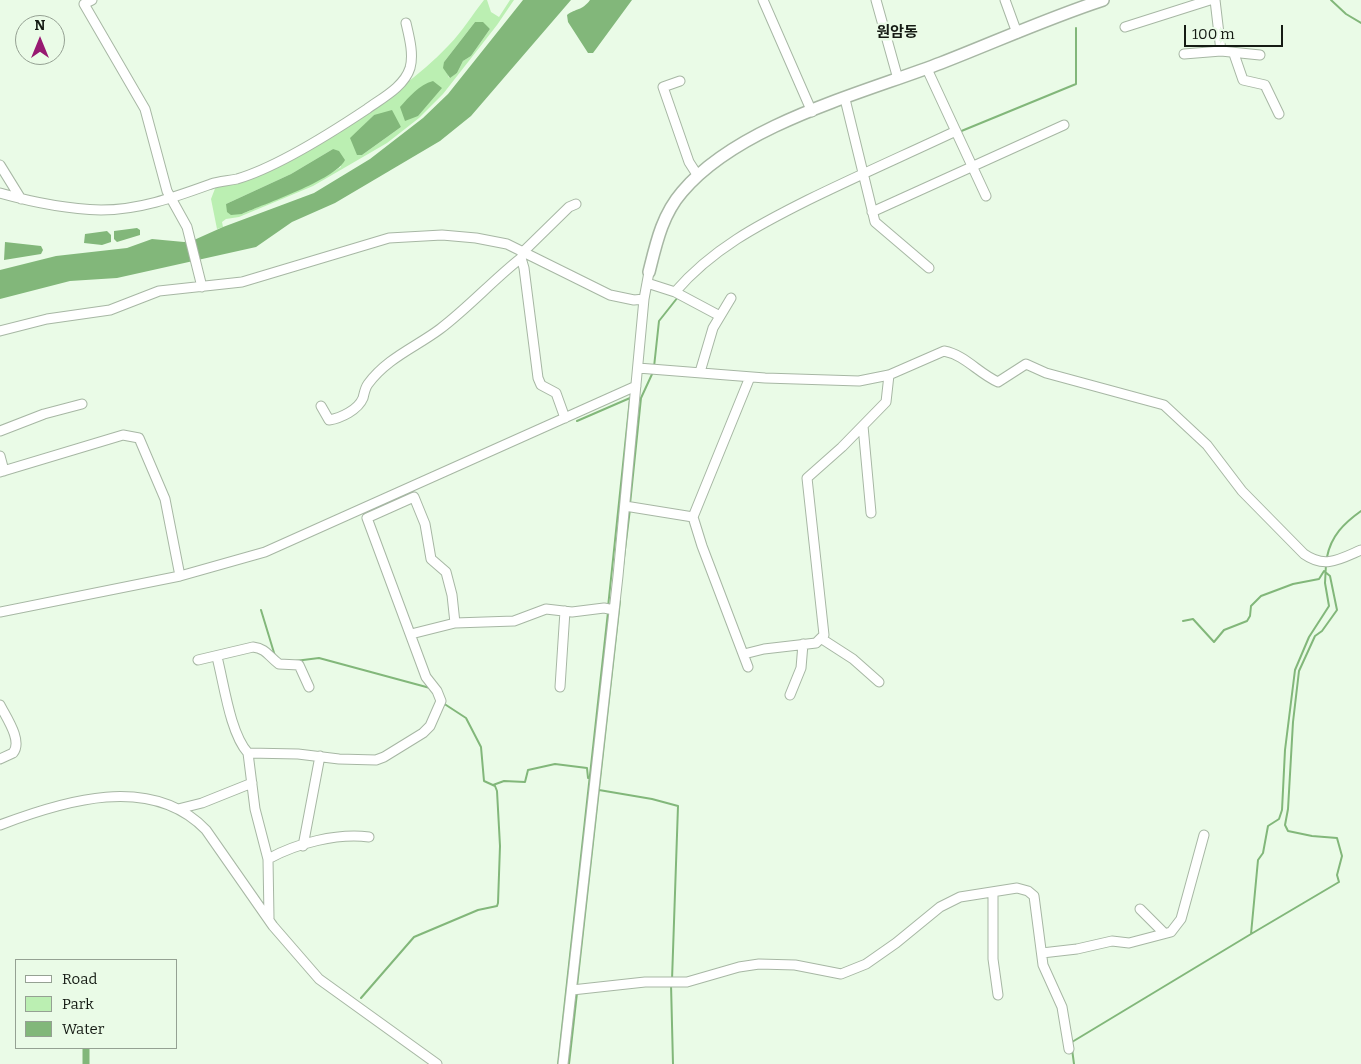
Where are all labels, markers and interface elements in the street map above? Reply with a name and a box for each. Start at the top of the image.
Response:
north arrow [15,15,65,65]
scale bar [1186,15,1285,47]
text: N [35,17,45,34]
district label: 원암동 [876,24,918,42]
text: 100 m [1192,25,1235,43]
legend [15,959,178,1049]
text: Road [62,970,97,988]
text: Park [62,995,94,1013]
text: Water [62,1020,104,1038]

